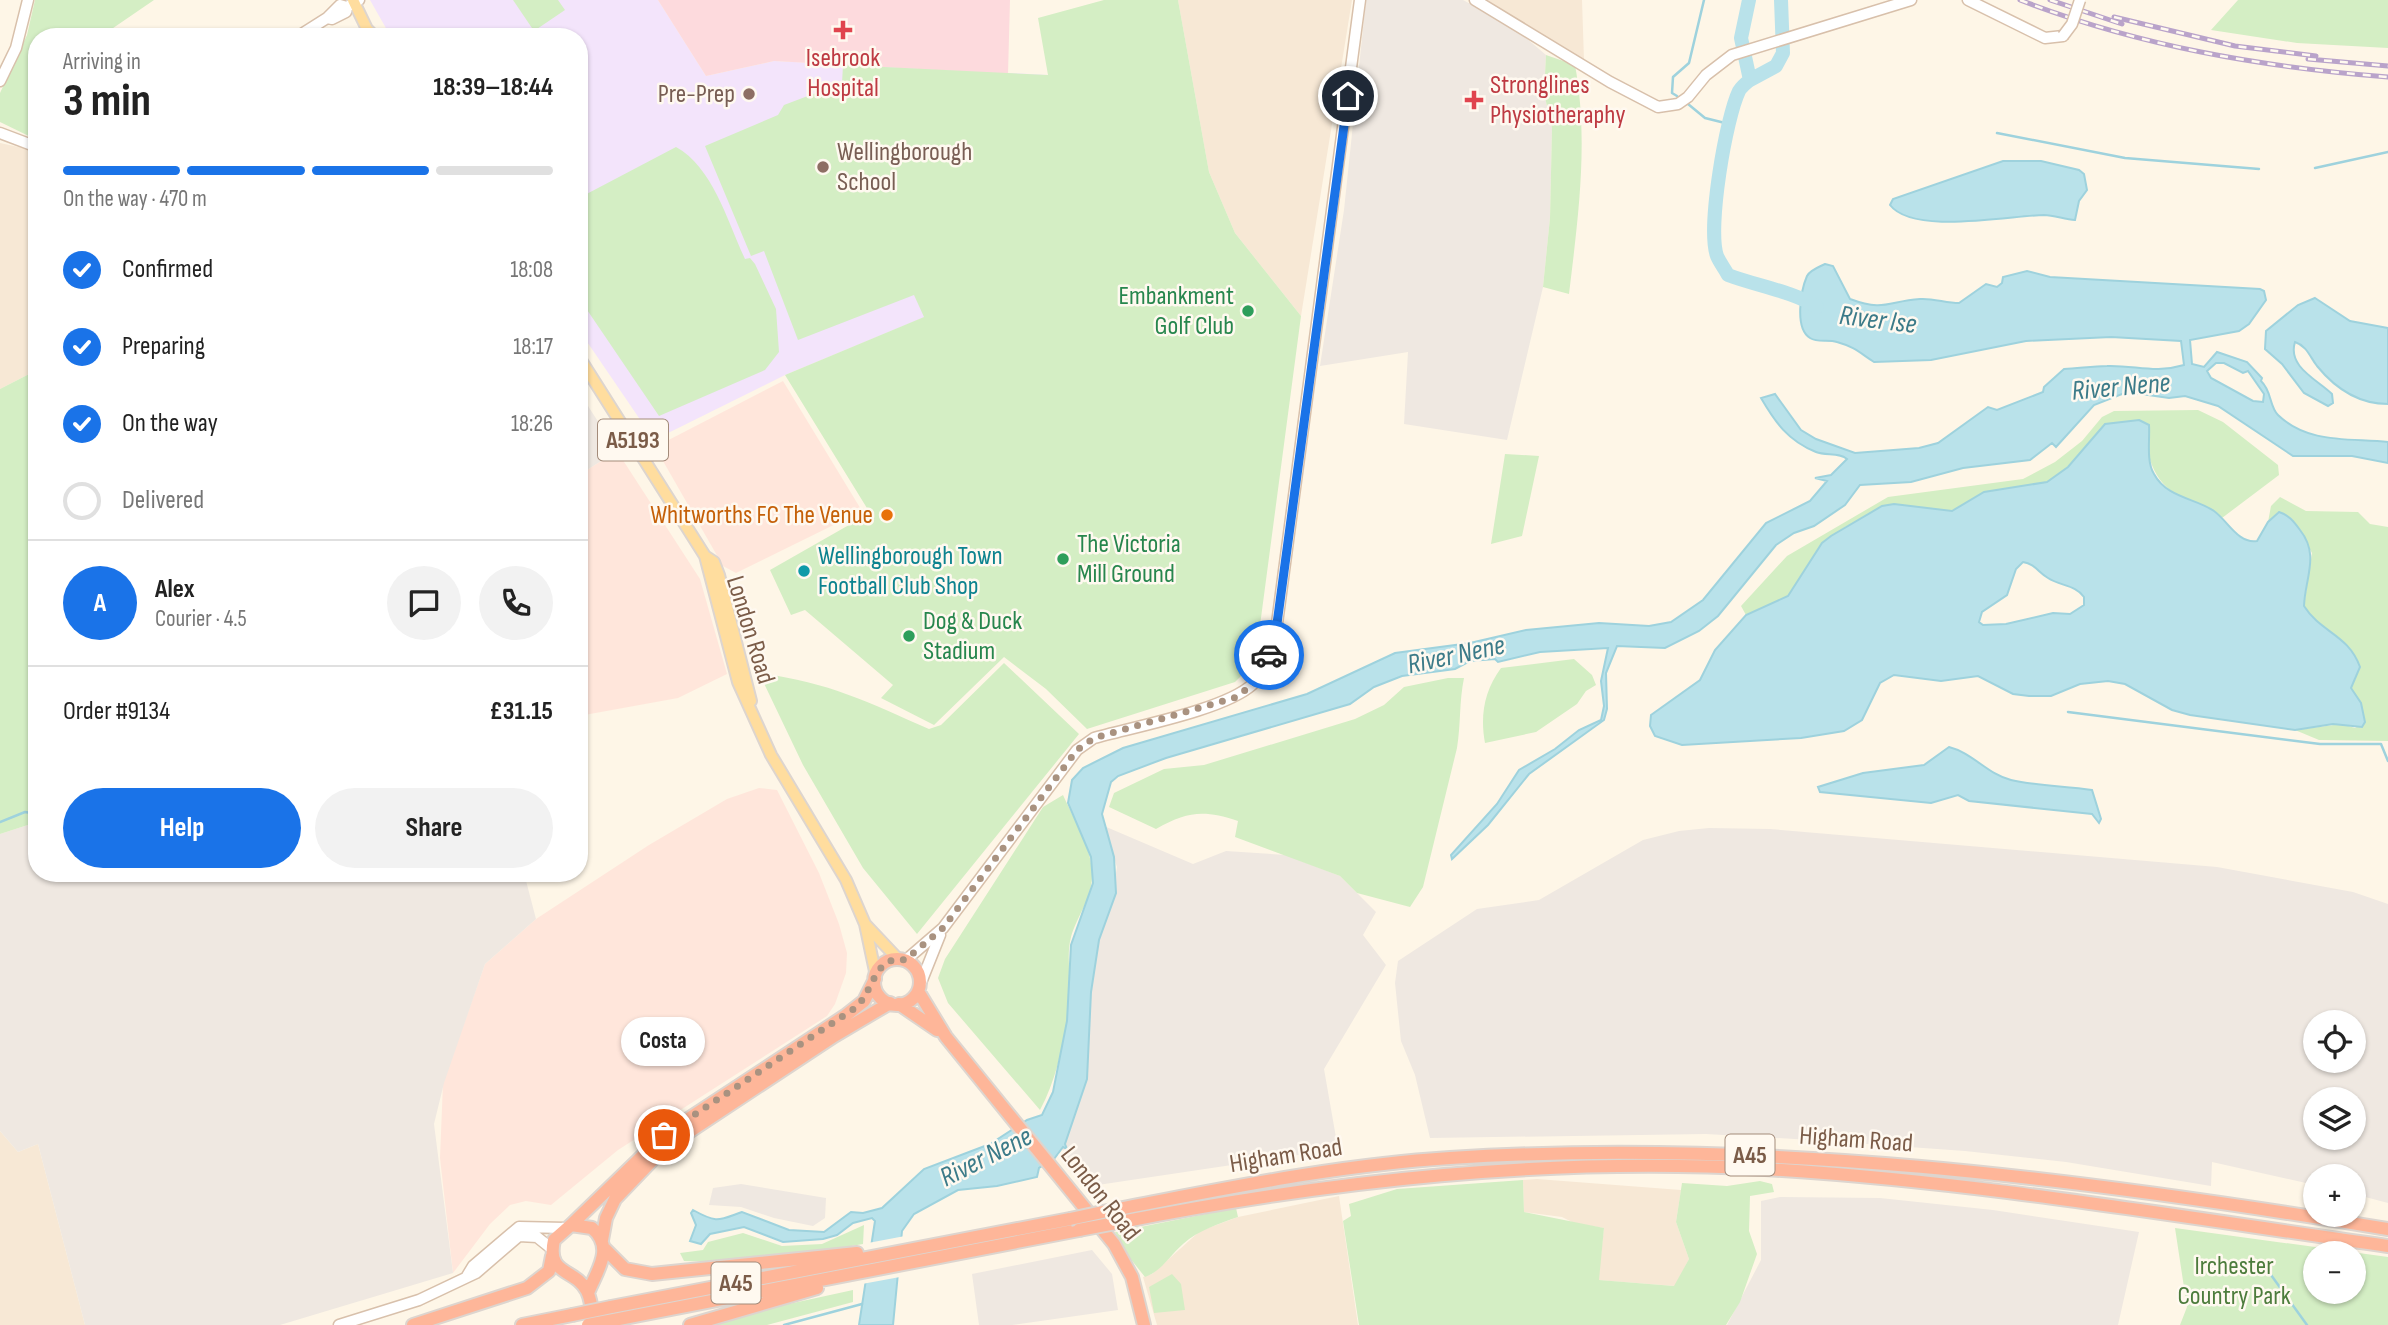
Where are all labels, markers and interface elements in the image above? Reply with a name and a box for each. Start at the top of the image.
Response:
marker: Isebrook Hospital [833,20,853,40]
place label: Isebrook Hospital [806,43,880,104]
text: Arriving in [63,48,141,76]
pin [1318,66,1378,126]
place label: Stronglines Physiotheraphy [1490,70,1625,131]
text: 18:39–18:44 [433,72,553,103]
text: 3 min [63,74,151,129]
icon: home [1329,77,1367,115]
place label: Pre-Prep [658,79,735,110]
marker: Pre-Prep [741,86,757,102]
marker: Stronglines Physiotheraphy [1464,90,1484,110]
place label: Wellingborough School [837,137,972,198]
marker: Wellingborough School [815,159,831,175]
text: On the way · 470 m [63,185,207,213]
icon: check [63,251,101,289]
text: Confirmed [122,254,213,285]
text: 18:08 [510,256,553,284]
place label: Embankment Golf Club [1118,281,1234,342]
water label: River Ise [1837,299,1919,341]
marker: Embankment Golf Club [1240,303,1256,319]
icon: check [63,328,101,366]
text: Preparing [122,331,205,362]
text: 18:17 [513,333,553,361]
water label: River Nene [2070,366,2172,408]
icon: check [63,405,101,443]
text: On the way [122,408,218,439]
text: 18:26 [511,410,553,438]
road number: A5193 [598,419,668,460]
text: Delivered [122,485,204,516]
place label: Whitworths FC The Venue [650,500,873,531]
marker: Whitworths FC The Venue [879,507,895,523]
place label: The Victoria Mill Ground [1077,529,1181,590]
place label: Wellingborough Town Football Club Shop [818,541,1003,602]
marker: The Victoria Mill Ground [1055,551,1071,567]
marker: Wellingborough Town Football Club Shop [796,563,812,579]
button: chat [387,566,461,640]
button: phone [479,566,553,640]
street label: London Road [719,572,781,688]
text: Alex [155,574,195,605]
text: A [94,588,106,619]
text: Courier · 4.5 [155,605,247,633]
place label: Dog & Duck Stadium [923,606,1022,667]
courier [1234,620,1304,690]
marker: Dog & Duck Stadium [901,628,917,644]
water label: River Nene [1404,629,1508,681]
icon: car [1250,636,1288,674]
text: Order #9134 [63,696,170,727]
text: £31.15 [489,696,553,727]
button: Help [63,788,301,868]
button: Share [315,788,553,868]
map controls [2303,1010,2366,1304]
button: locate [2303,1010,2366,1073]
callout: Costa [622,1016,706,1065]
text: Costa [639,1027,687,1055]
button: layers [2303,1087,2366,1150]
pin [634,1105,694,1165]
icon: bag [645,1116,683,1154]
water label: River Nene [934,1120,1038,1194]
street label: Higham Road [1798,1121,1914,1159]
street label: Higham Road [1227,1132,1345,1180]
road number: A45 [1726,1134,1774,1176]
street label: London Road [1053,1141,1147,1247]
button: + [2303,1164,2366,1227]
button: − [2303,1241,2366,1304]
park label: Irchester Country Park [2177,1251,2291,1312]
road number: A45 [712,1262,760,1303]

